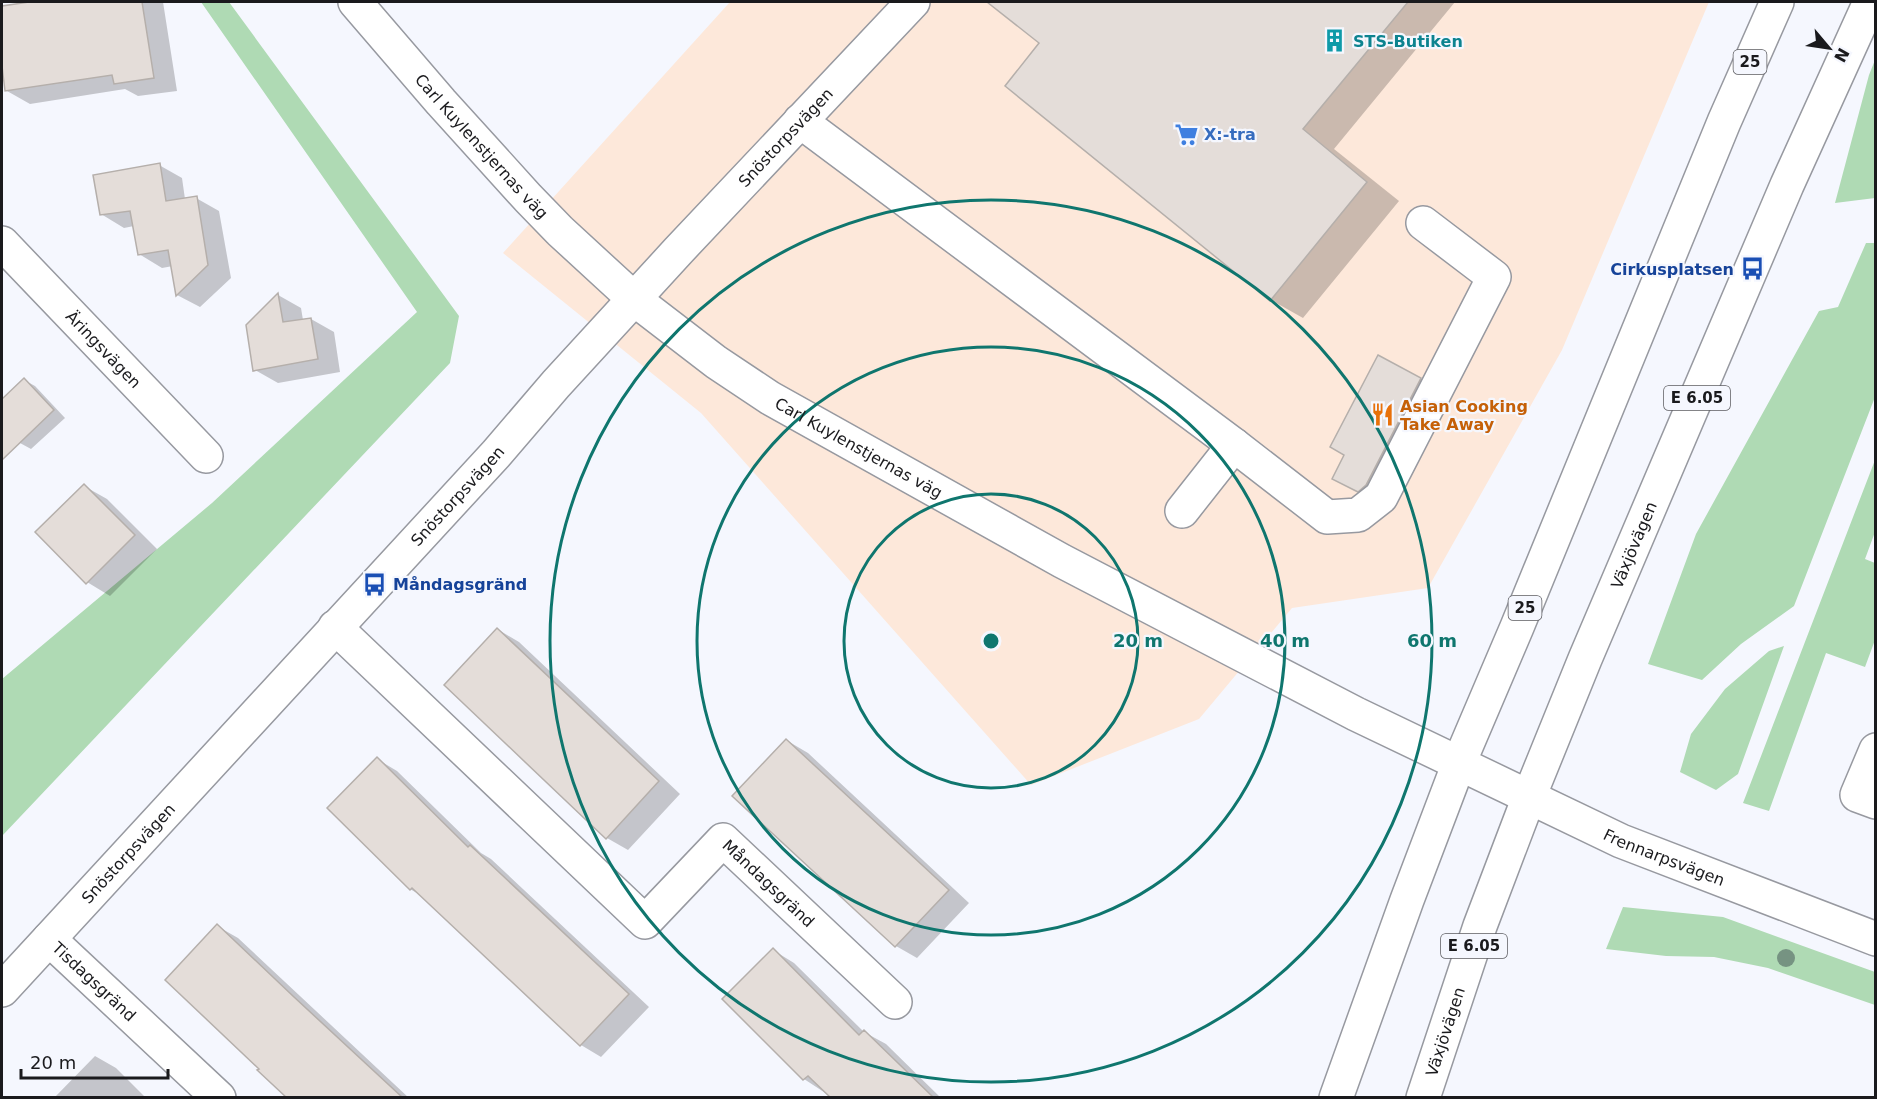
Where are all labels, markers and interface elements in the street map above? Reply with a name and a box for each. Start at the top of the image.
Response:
north arrow [1799,18,1859,78]
building icon: STS-Butiken [1322,28,1348,54]
place label: STS-Butiken [1353,32,1463,51]
text: N [1830,45,1853,65]
road number: 25 [1734,50,1766,74]
street label: Carl Kuylenstjernas väg [411,70,552,223]
street label: Snöstorpsvägen [735,84,837,191]
supermarket icon: X:-tra [1173,121,1199,147]
place label: X:-tra [1204,125,1256,144]
bus stop icon: Cirkusplatsen [1739,256,1765,282]
place label: Cirkusplatsen [1610,260,1734,279]
street label: Äringsvägen [62,307,145,392]
road number: E 6.05 [1664,386,1730,410]
street label: Carl Kuylenstjernas väg [772,394,946,502]
place label: Asian Cooking Take Away [1400,397,1528,434]
restaurant icon: Asian Cooking Take Away [1369,402,1395,428]
street label: Snöstorpsvägen [407,442,509,550]
street label: Växjövägen [1607,499,1661,592]
bus stop icon: Måndagsgränd [362,571,388,597]
place label: Måndagsgränd [393,575,527,594]
road number: 25 [1508,596,1541,620]
text: 20 m [1113,630,1163,651]
text: 40 m [1260,630,1310,651]
text: 60 m [1407,630,1457,651]
centre of rings [981,631,1001,651]
street label: Snöstorpsvägen [78,800,179,907]
street label: Frennarpsvägen [1600,825,1727,890]
street label: Måndagsgränd [719,836,818,931]
road number: E 6.05 [1441,934,1507,958]
street label: Tisdagsgränd [48,937,140,1025]
street label: Växjövägen [1422,985,1469,1079]
scale bar [21,1042,168,1080]
text: 20 m [30,1052,76,1073]

